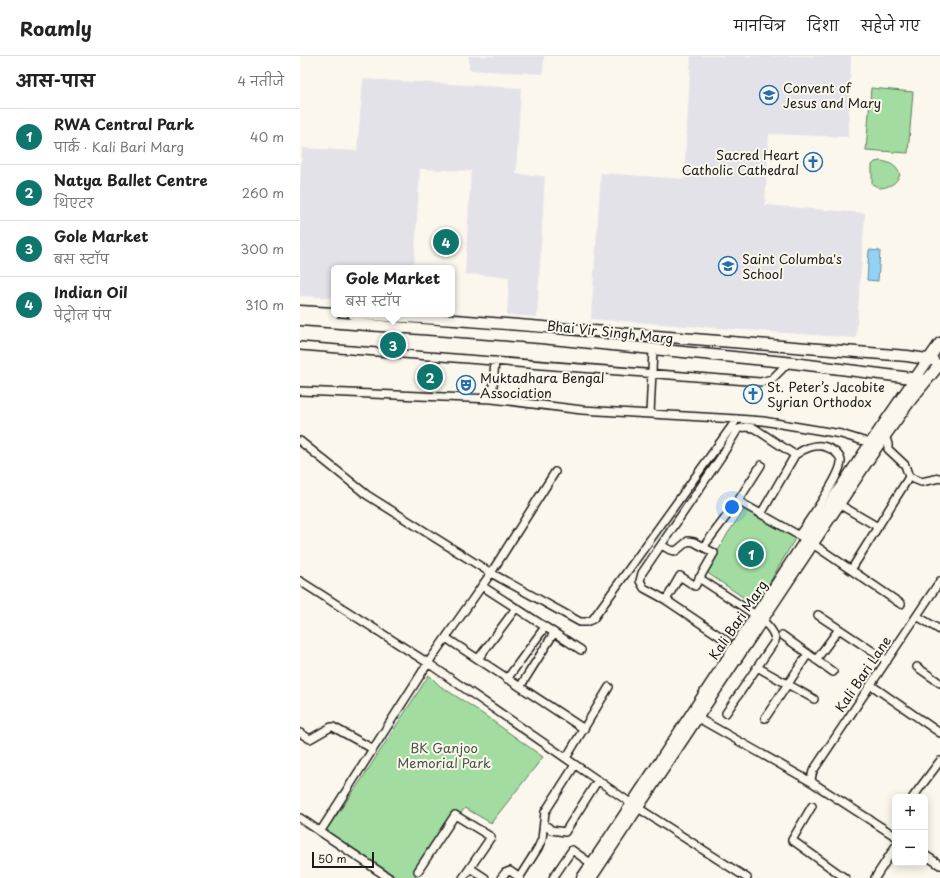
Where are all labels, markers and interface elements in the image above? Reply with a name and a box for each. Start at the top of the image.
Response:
text: Roamly [20,14,92,42]
text: मानचित्र [734,15,785,36]
text: दिशा [807,15,839,36]
text: सहेजे गए [861,15,920,36]
text: आस-पास [16,67,95,93]
text: 4 नतीजे [237,71,284,90]
place label: Convent of Jesus and Mary [783,78,881,112]
school or university icon: Convent of Jesus and Mary [758,84,780,106]
text: RWA Central Park [54,112,194,135]
text: 1 [26,127,32,146]
text: 40 m [250,127,284,146]
text: पार्क · Kali Bari Marg [54,137,184,156]
place label: Sacred Heart Catholic Cathedral [682,145,799,179]
church icon: Sacred Heart Catholic Cathedral [802,151,824,173]
text: Natya Ballet Centre [54,168,208,191]
text: 2 [24,183,34,202]
text: 260 m [242,183,284,202]
text: थिएटर [54,193,94,212]
text: Gole Market [54,224,148,247]
pin: 4 [433,227,459,257]
text: 3 [25,239,33,258]
text: 300 m [240,239,284,258]
text: बस स्टॉप [54,249,109,268]
place label: Saint Columba's School [742,249,842,283]
school or university icon: Saint Columba's School [717,255,739,277]
popup [331,265,455,317]
text: Gole Market [346,266,440,289]
text: Indian Oil [54,280,128,303]
text: बस स्टॉप [346,291,401,310]
text: 4 [25,295,33,314]
text: 310 m [245,295,284,314]
text: पेट्रोल पंप [54,305,111,324]
street label: Bhai Vir Singh Marg [546,315,674,348]
pin: 3 [380,330,406,360]
pin: 2 [417,362,443,392]
place label: Muktadhara Bengal Association [480,368,605,402]
theatre icon: Muktadhara Bengal Association [455,374,477,396]
place label: St. Peter’s Jacobite Syrian Orthodox [767,377,885,411]
church icon: St. Peter’s Jacobite Syrian Orthodox [742,383,764,405]
your location [722,497,742,517]
pin: 1 [738,539,764,569]
street label: Kali Bari Marg [704,576,771,663]
street label: Kali Bari Lane [830,632,895,716]
park label: BK Ganjoo Memorial Park [397,738,491,772]
map controls [892,794,928,866]
button: + [892,794,928,830]
button: − [892,830,928,866]
scale bar [312,850,374,869]
text: 50 m [318,850,347,867]

